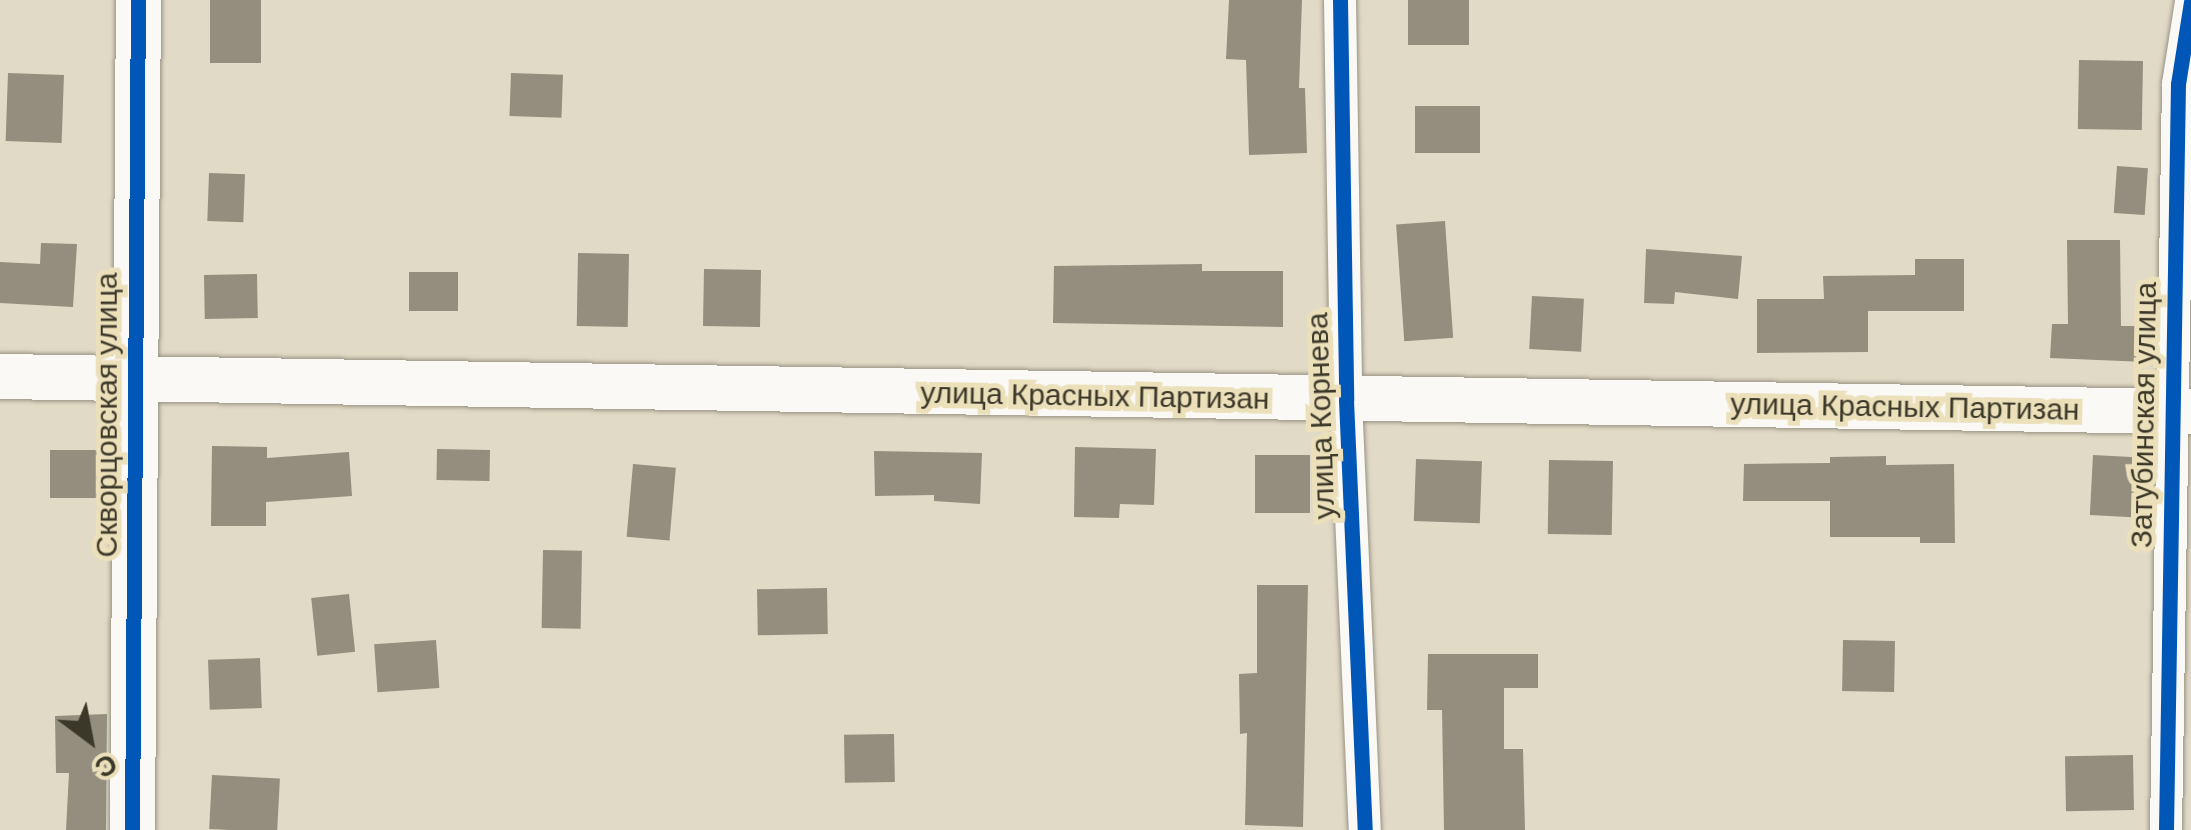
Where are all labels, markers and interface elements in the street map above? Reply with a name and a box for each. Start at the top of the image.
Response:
street label: Скворцовская улица [89,272,125,558]
street label: Затубинская улица [2124,282,2164,548]
street label: улица Корнева [1299,312,1343,520]
street label: улица Красных Партизан [920,375,1270,417]
street label: улица Красных Партизан [1730,386,2080,428]
north arrow [40,690,140,790]
text: С [88,745,125,787]

